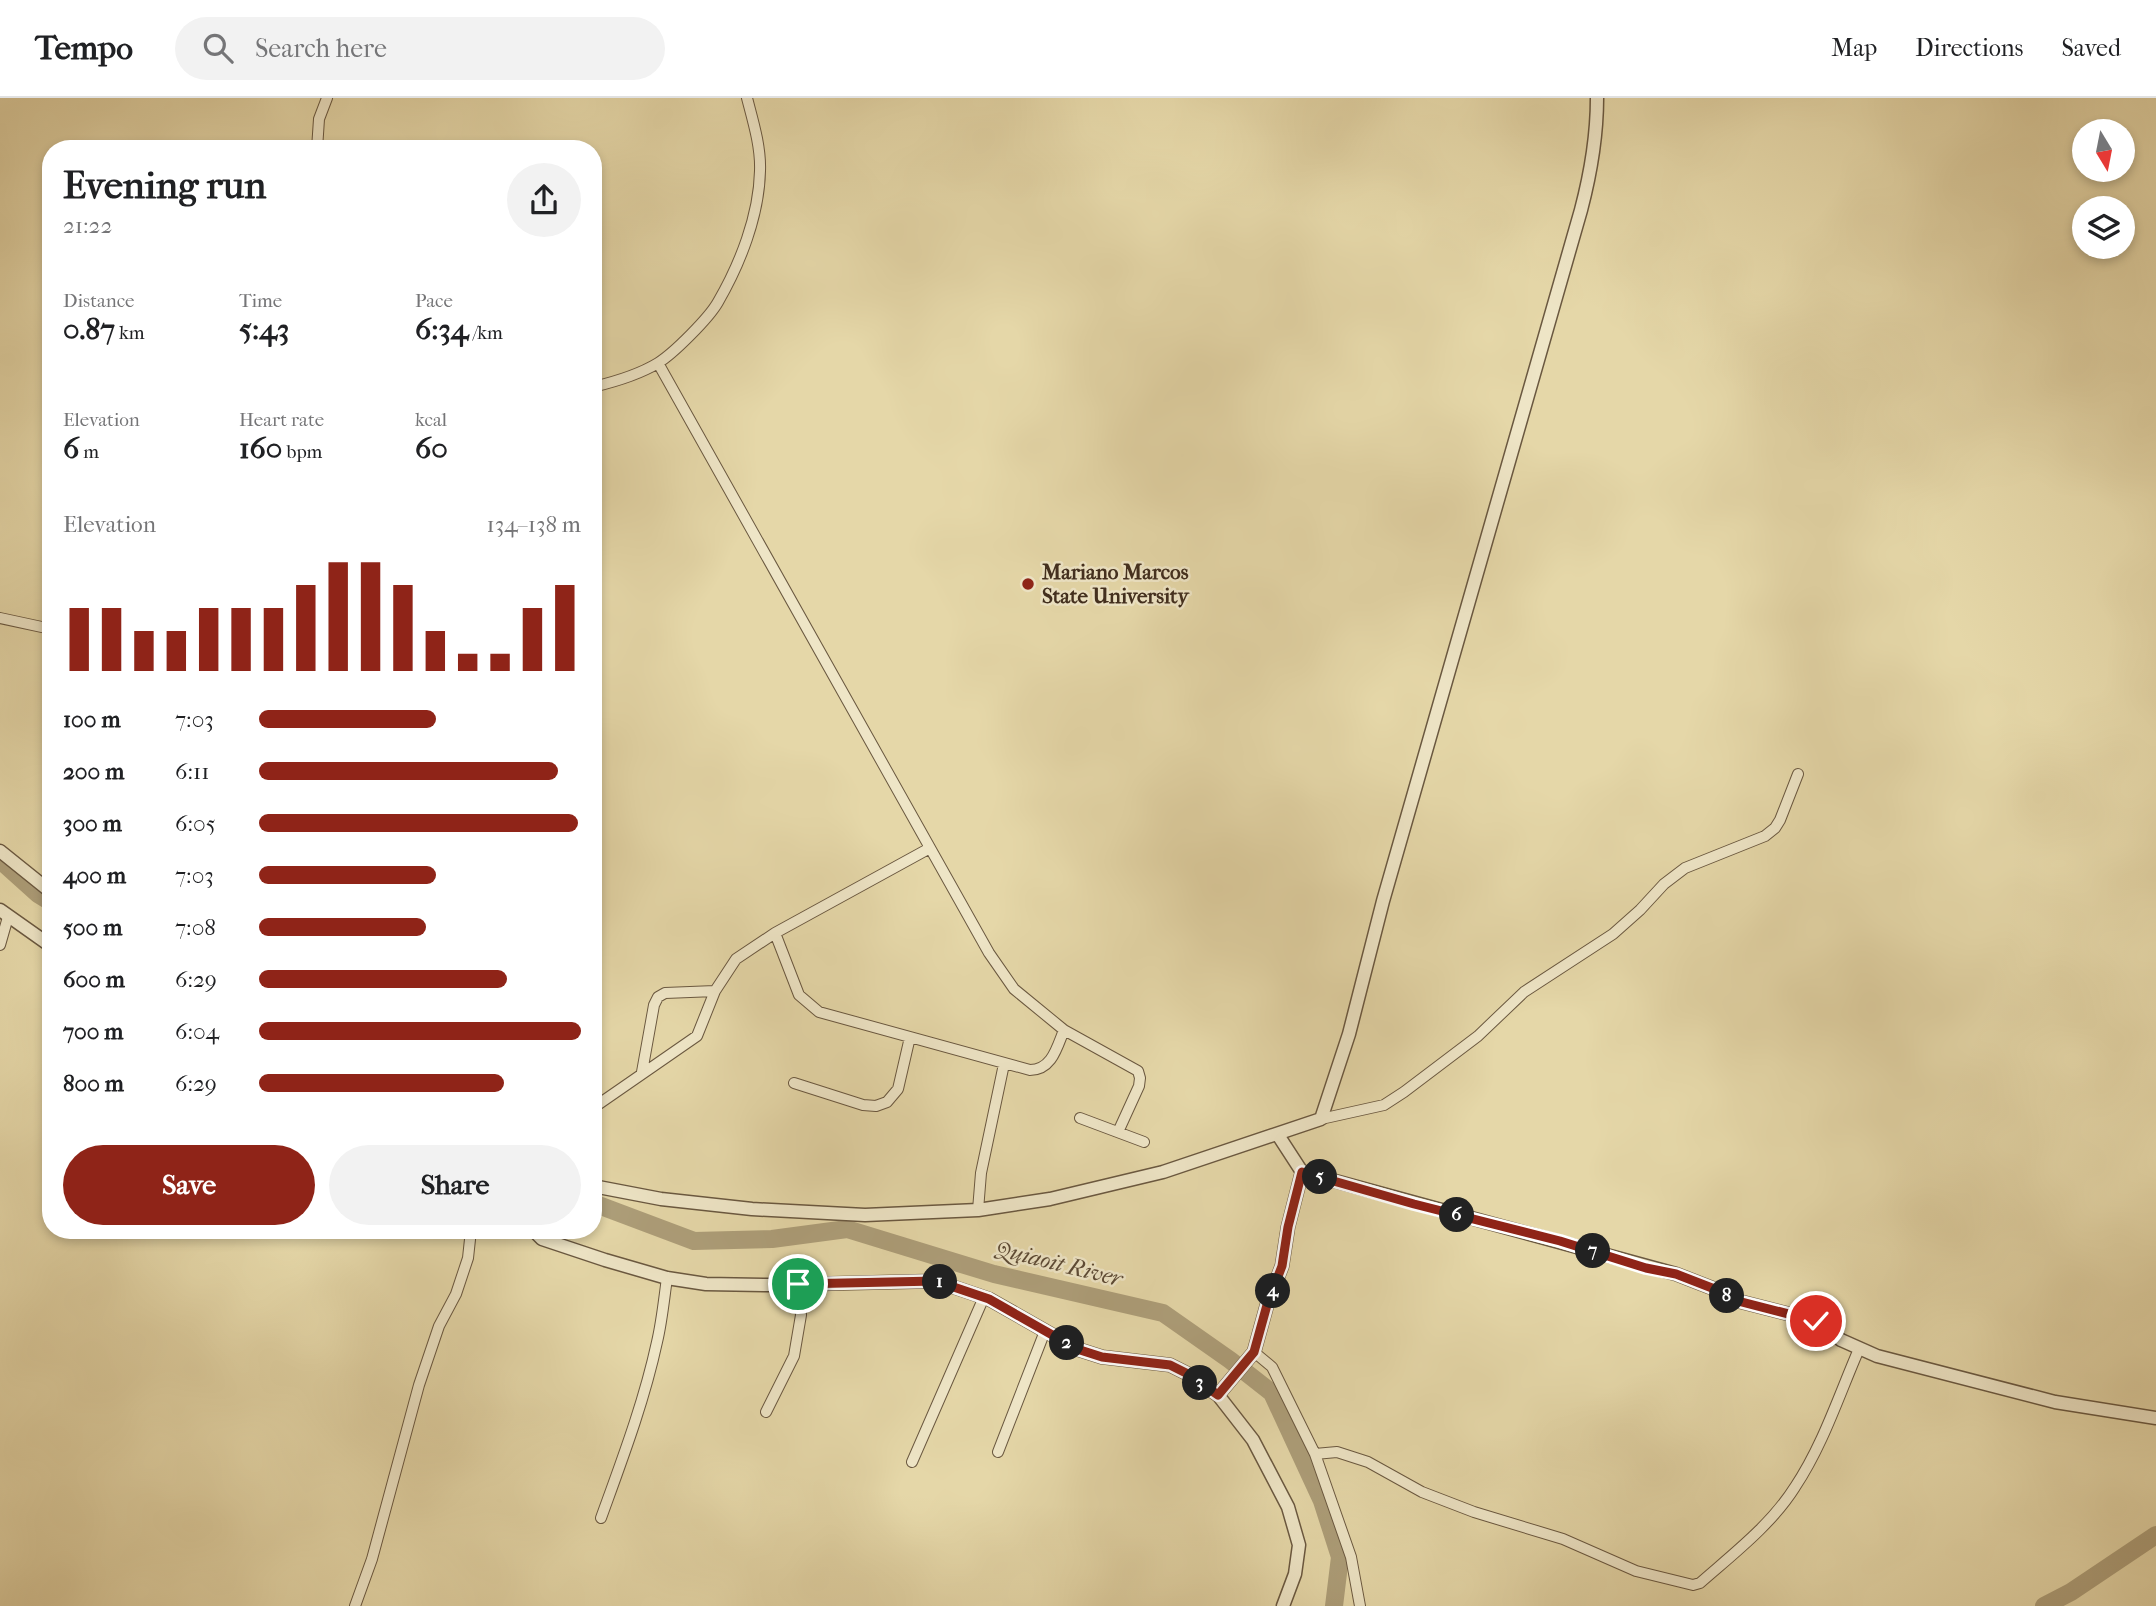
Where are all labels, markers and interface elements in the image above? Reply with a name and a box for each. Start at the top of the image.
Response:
search box [175,17,665,80]
text: Tempo [35,29,133,68]
icon: search [199,29,237,67]
text: Search here [255,33,387,64]
text: Map [1831,34,1877,62]
text: Directions [1915,34,2023,62]
text: Saved [2061,34,2121,62]
north arrow [2072,119,2135,182]
map controls [2072,119,2135,259]
text: Evening run [63,163,266,208]
button: share [507,163,581,237]
button: layers [2072,196,2135,259]
text: 21:22 [63,212,112,239]
text: Distance [63,290,134,312]
text: Time [239,290,282,312]
text: Pace [415,290,453,312]
text: 0.87 [63,312,115,347]
text: 5:43 [239,312,289,347]
text: 6:34 [415,312,469,347]
text: km [115,322,145,344]
text: /km [469,322,503,344]
text: Elevation [63,409,140,431]
text: Heart rate [239,409,324,431]
text: kcal [415,409,447,431]
text: 6 [63,431,79,466]
text: 160 [239,431,282,466]
text: 60 [415,431,448,466]
text: m [79,441,99,463]
text: bpm [282,441,322,463]
text: Elevation [63,511,156,538]
text: 134–138 m [486,511,581,538]
place label: Mariano Marcos State University [1041,560,1191,608]
marker: Mariano Marcos State University [1020,576,1036,592]
text: 100 m [63,706,121,733]
text: 7:03 [175,706,214,733]
text: 200 m [63,758,124,785]
text: 6:11 [175,758,209,785]
text: 300 m [63,810,122,837]
text: 6:05 [175,810,216,837]
text: 400 m [63,862,126,889]
text: 7:03 [175,862,214,889]
text: 500 m [63,914,122,941]
text: 7:08 [175,914,216,941]
text: 600 m [63,966,125,993]
text: 6:29 [175,966,217,993]
text: 700 m [63,1018,123,1045]
text: 6:04 [175,1018,219,1045]
text: 800 m [63,1070,124,1097]
text: 6:29 [175,1070,217,1097]
button: Save [63,1145,315,1225]
button: Share [329,1145,581,1225]
pin: 5 [1302,1160,1338,1194]
text: 5 [1315,1165,1324,1187]
pin: 6 [1440,1198,1474,1232]
text: 6 [1451,1203,1462,1225]
water label: Quiaoit River [992,1234,1127,1293]
pin: 7 [1576,1234,1610,1268]
text: 7 [1588,1239,1597,1261]
pin [768,1254,828,1314]
pin: 1 [922,1264,958,1300]
icon: arrive [779,1265,817,1303]
text: 1 [936,1270,943,1292]
pin: 4 [1256,1274,1290,1308]
pin: 8 [1710,1278,1744,1314]
text: 4 [1267,1279,1278,1301]
text: 8 [1722,1284,1731,1306]
pin [1786,1291,1846,1351]
icon: check [1797,1302,1835,1340]
pin: 2 [1050,1326,1084,1360]
text: 2 [1062,1331,1071,1353]
pin: 3 [1182,1366,1218,1400]
text: 3 [1196,1371,1203,1393]

